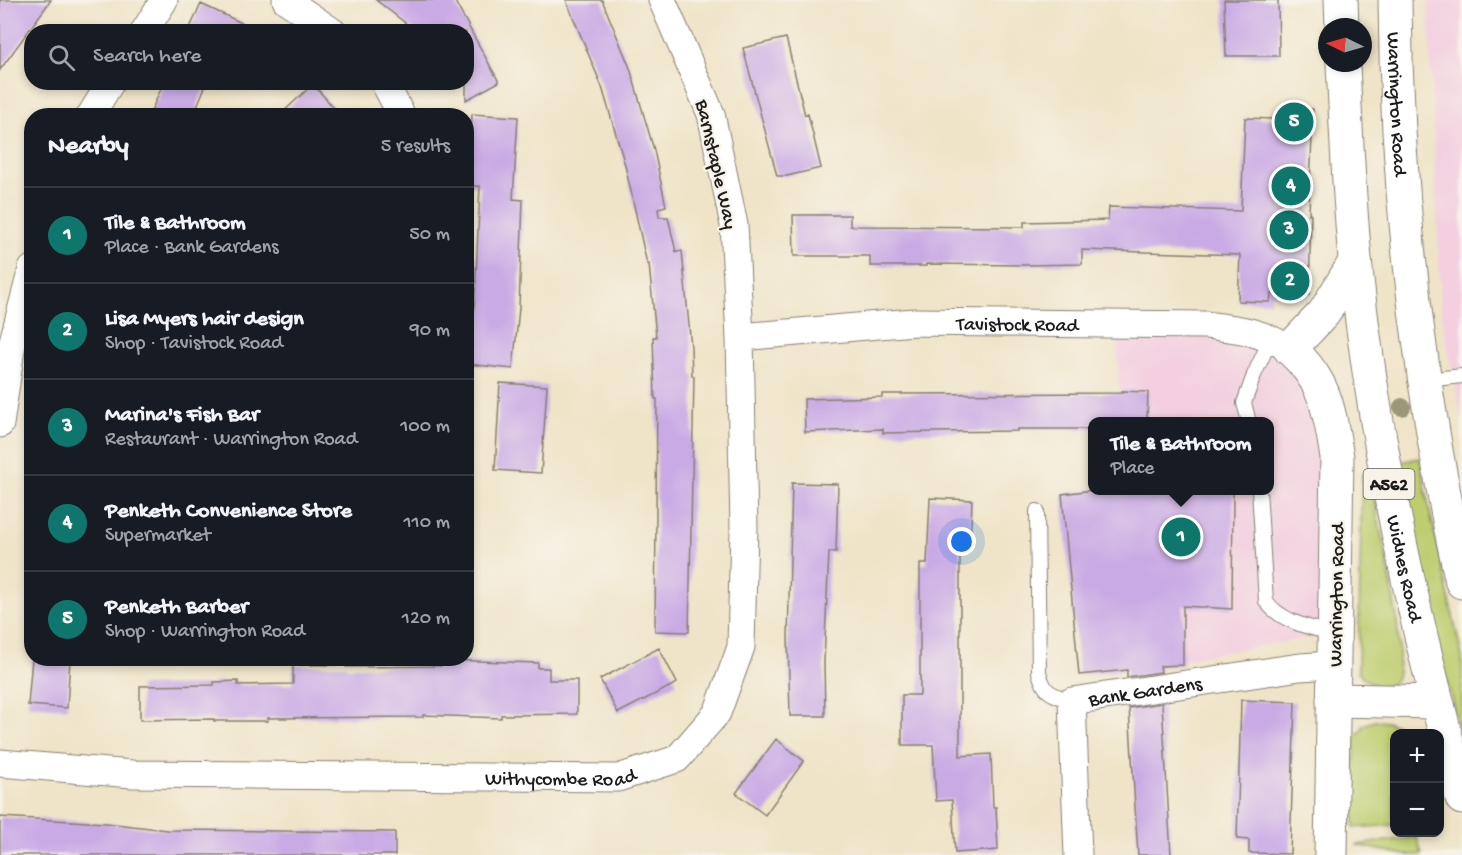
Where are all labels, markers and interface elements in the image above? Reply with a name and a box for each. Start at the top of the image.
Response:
north arrow [1318,18,1372,72]
search box [24,24,474,90]
street label: Warrington Road [1380,32,1410,179]
icon: search [45,41,78,74]
text: Search here [93,44,201,70]
street label: Barnstaple Way [688,97,741,232]
pin: 5 [1274,100,1314,144]
text: Nearby [48,132,129,163]
text: 5 results [381,136,450,159]
pin: 4 [1272,164,1310,208]
pin: 3 [1270,208,1308,252]
text: Tile & Bathroom [105,211,246,237]
text: 1 [63,224,72,247]
text: 50 m [409,224,450,247]
text: Place · Bank Gardens [105,237,279,260]
pin: 2 [1270,258,1310,304]
text: Lisa Myers hair design [105,307,304,333]
street label: Tavistock Road [955,314,1081,339]
text: 2 [63,320,72,343]
text: 90 m [410,320,450,343]
text: Shop · Tavistock Road [105,333,283,356]
text: Marina's Fish Bar [105,403,259,429]
text: 3 [62,416,73,439]
text: 100 m [400,416,450,439]
popup [1088,417,1274,495]
text: Restaurant · Warrington Road [105,429,357,452]
text: Tile & Bathroom [1111,432,1251,458]
text: Place [1111,458,1154,481]
road number: A562 [1364,469,1414,499]
text: Penketh Convenience Store [105,499,352,525]
text: 4 [63,512,72,535]
text: 110 m [404,512,450,535]
pin: 1 [1162,514,1200,560]
street label: Widnes Road [1380,514,1426,627]
street label: Warrington Road [1326,521,1351,667]
text: Supermarket [105,525,211,548]
your location [947,527,976,556]
text: Penketh Barber [105,595,248,621]
text: 5 [62,608,73,631]
text: 120 m [402,608,450,631]
text: Shop · Warrington Road [105,621,305,644]
street label: Bank Gardens [1086,674,1204,714]
map controls [1390,729,1444,837]
button: + [1390,729,1444,783]
street label: Withycombe Road [485,764,642,794]
button: − [1390,783,1444,837]

